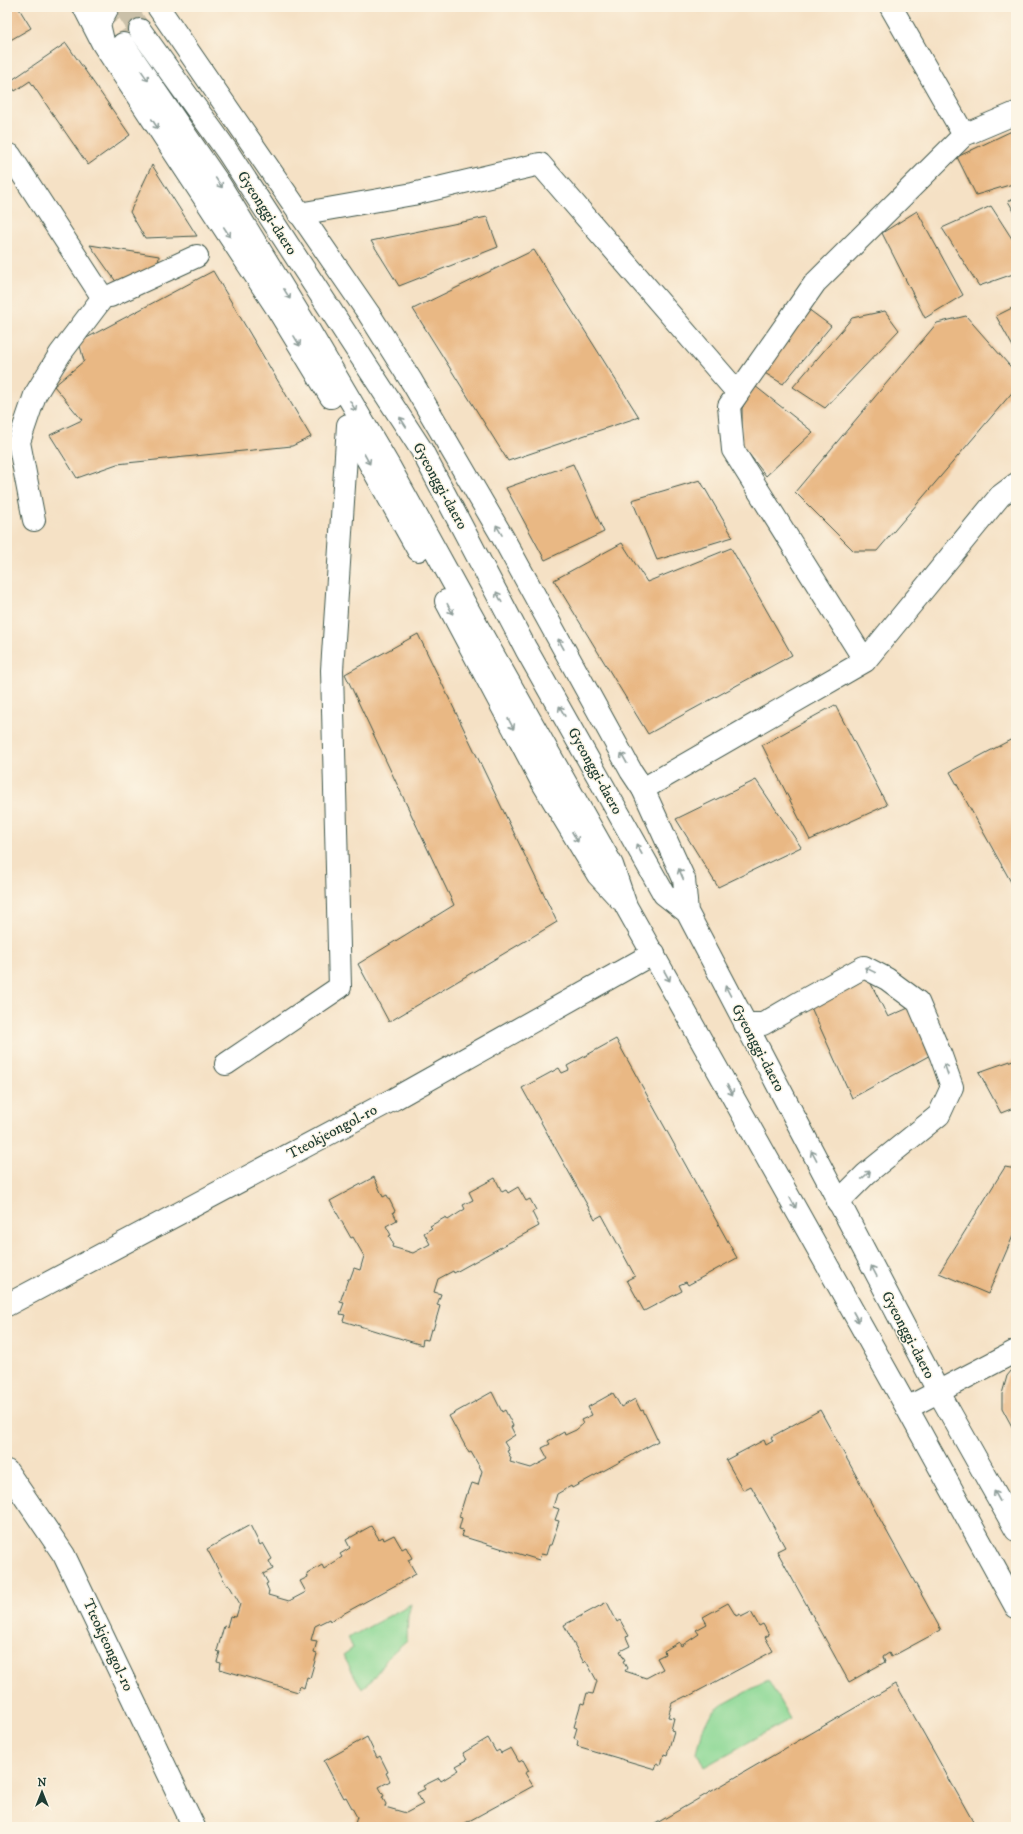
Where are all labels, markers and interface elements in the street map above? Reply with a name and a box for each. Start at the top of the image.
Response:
one-way arrow [141,70,149,81]
one-way arrow [151,118,160,129]
street label: Gyeonggi-daero [233,167,301,259]
one-way arrow [215,177,223,189]
one-way arrow [223,226,231,237]
one-way arrow [283,288,291,300]
one-way arrow [294,335,302,347]
one-way arrow [350,400,358,412]
one-way arrow [399,417,407,428]
street label: Gyeonggi-daero [408,439,472,533]
one-way arrow [363,452,371,464]
one-way arrow [494,524,502,536]
one-way arrow [495,591,503,603]
one-way arrow [447,603,454,615]
one-way arrow [557,638,565,650]
one-way arrow [557,705,565,717]
one-way arrow [508,718,515,730]
street label: Gyeonggi-daero [563,724,627,818]
one-way arrow [619,752,627,764]
one-way arrow [572,831,580,843]
one-way arrow [634,843,642,855]
one-way arrow [677,869,684,881]
one-way arrow [865,966,877,973]
one-way arrow [663,970,671,982]
one-way arrow [724,985,731,997]
street label: Gyeonggi-daero [727,1001,789,1095]
one-way arrow [941,1064,949,1076]
one-way arrow [727,1083,734,1095]
street label: Tteokjeongol-ro [284,1100,380,1164]
one-way arrow [810,1150,817,1162]
one-way arrow [861,1170,871,1180]
one-way arrow [790,1197,798,1209]
one-way arrow [870,1265,878,1277]
street label: Gyeonggi-daero [877,1288,939,1382]
one-way arrow [853,1311,861,1323]
one-way arrow [992,1490,1000,1502]
street label: Tteokjeongol-ro [78,1596,138,1694]
north arrow [22,1772,62,1812]
text: N [37,1776,47,1790]

